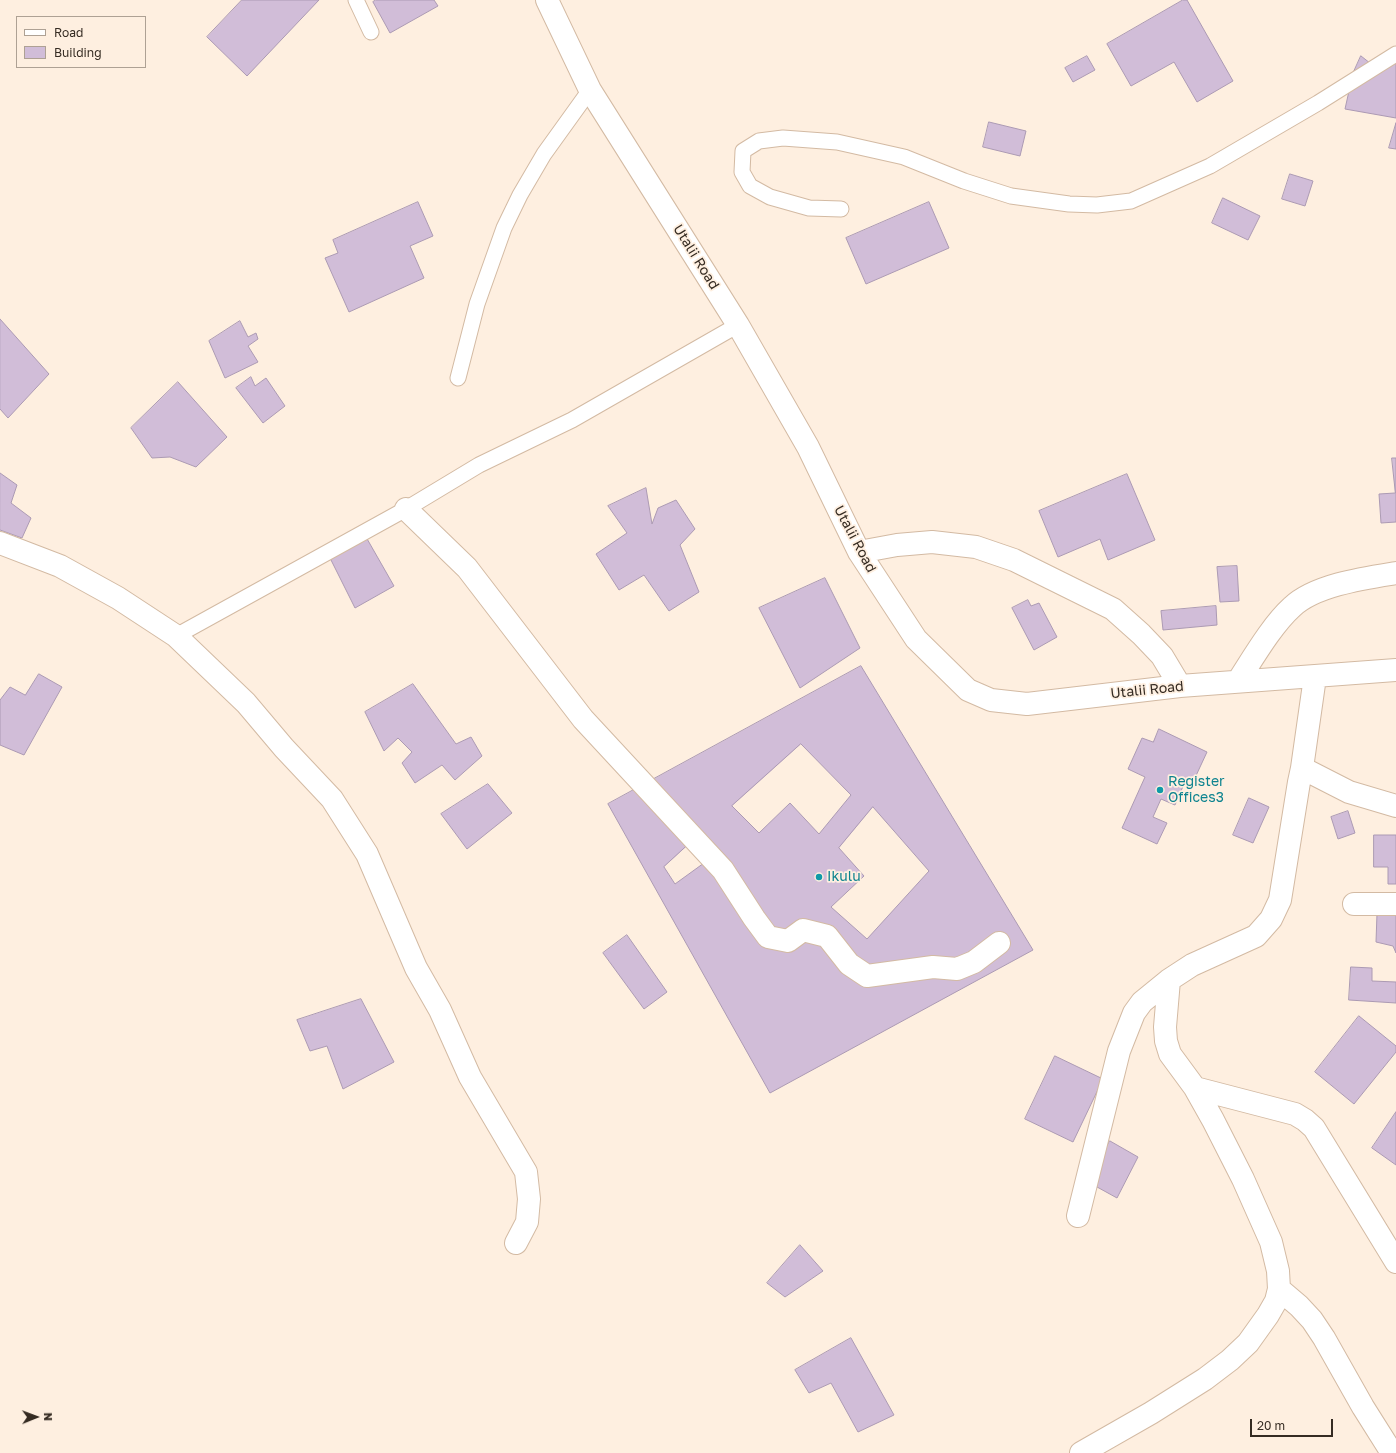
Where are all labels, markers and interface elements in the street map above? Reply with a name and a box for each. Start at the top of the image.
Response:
legend [16,16,146,68]
text: Road [54,25,83,40]
text: Building [54,45,102,60]
street label: Utalii Road [669,221,723,293]
street label: Utalii Road [830,503,880,575]
street label: Utalii Road [1110,678,1184,702]
place label: Register Offices3 [1168,774,1224,806]
marker: Register Offices3 [1155,785,1165,795]
place label: Ikulu [827,869,861,885]
marker: Ikulu [814,872,824,882]
north arrow [16,1397,56,1437]
scale bar [1252,1411,1335,1437]
text: N [42,1412,55,1421]
text: 20 m [1257,1418,1285,1433]

